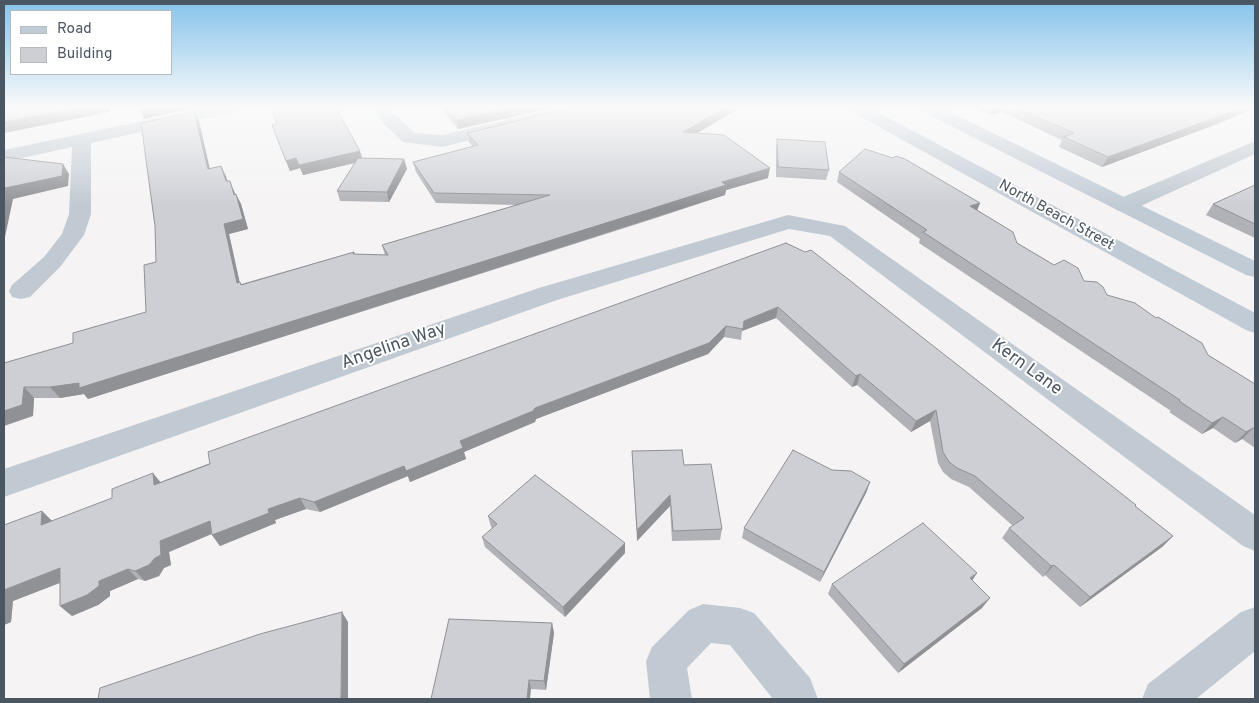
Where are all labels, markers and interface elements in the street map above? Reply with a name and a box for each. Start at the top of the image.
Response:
legend [10,10,172,75]
text: Road [57,20,92,39]
text: Building [57,45,112,64]
street label: North Beach Street [995,177,1117,255]
street label: Angelina Way [339,319,449,375]
street label: Kern Lane [986,335,1066,401]

